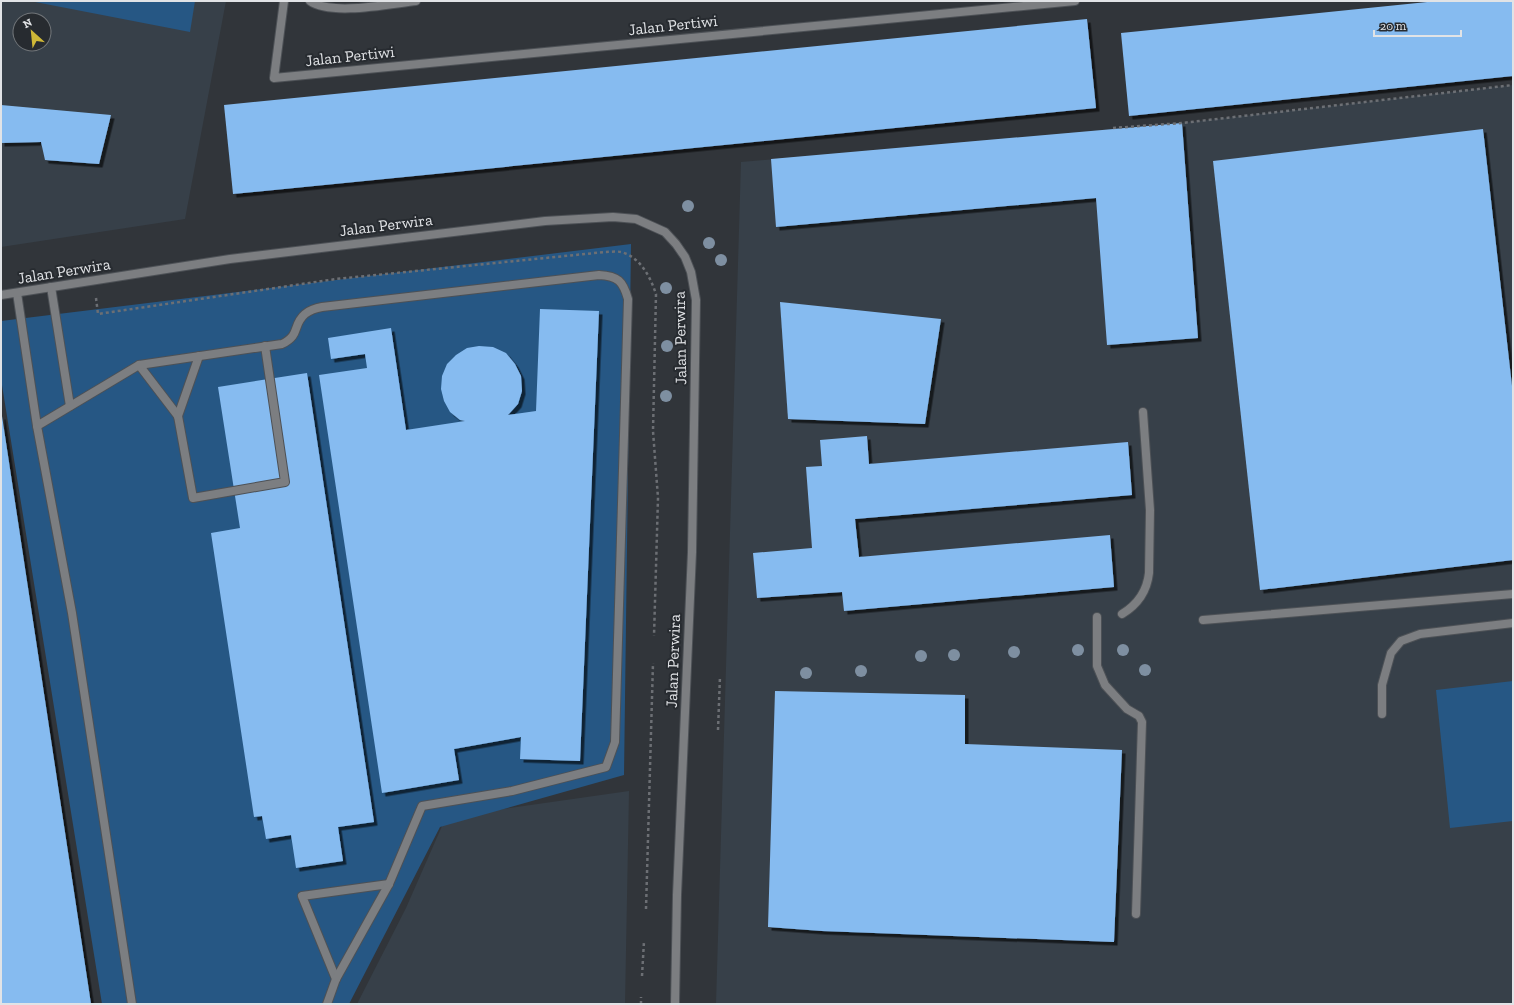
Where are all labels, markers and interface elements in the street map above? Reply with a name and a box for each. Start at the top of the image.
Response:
street label: Jalan Pertiwi [628,11,719,39]
north arrow [12,12,52,52]
scale bar [1374,12,1461,38]
text: N [21,16,35,31]
text: 20 m [1380,19,1407,33]
street label: Jalan Pertiwi [305,42,396,70]
street label: Jalan Perwira [338,210,434,240]
street label: Jalan Perwira [16,254,112,288]
street label: Jalan Perwira [670,291,690,385]
street label: Jalan Perwira [662,614,684,708]

